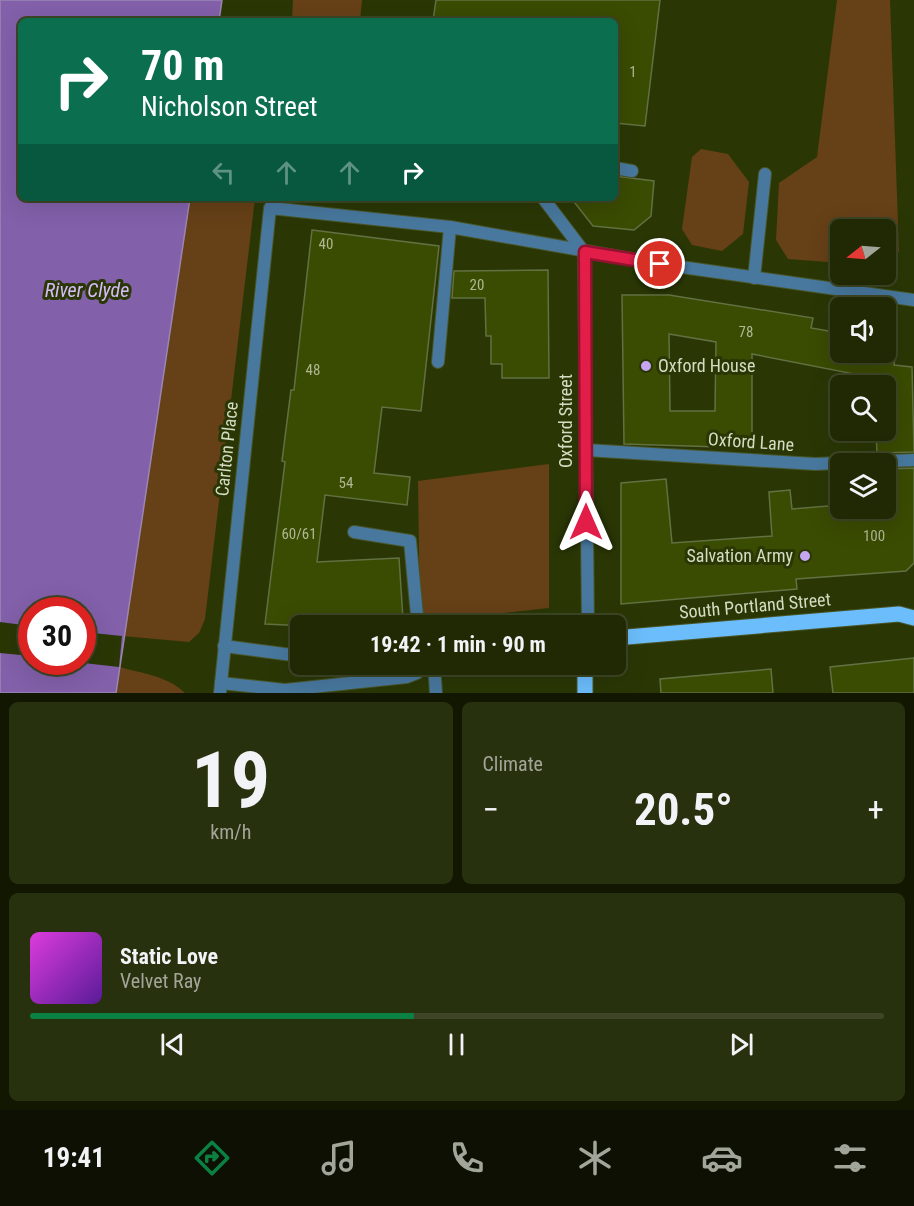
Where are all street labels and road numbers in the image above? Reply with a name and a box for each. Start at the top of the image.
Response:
street label: Oxford Street [555,374,576,468]
street label: Carlton Place [211,401,242,497]
street label: Oxford Lane [707,428,795,455]
street label: South Portland Street [678,588,832,623]

